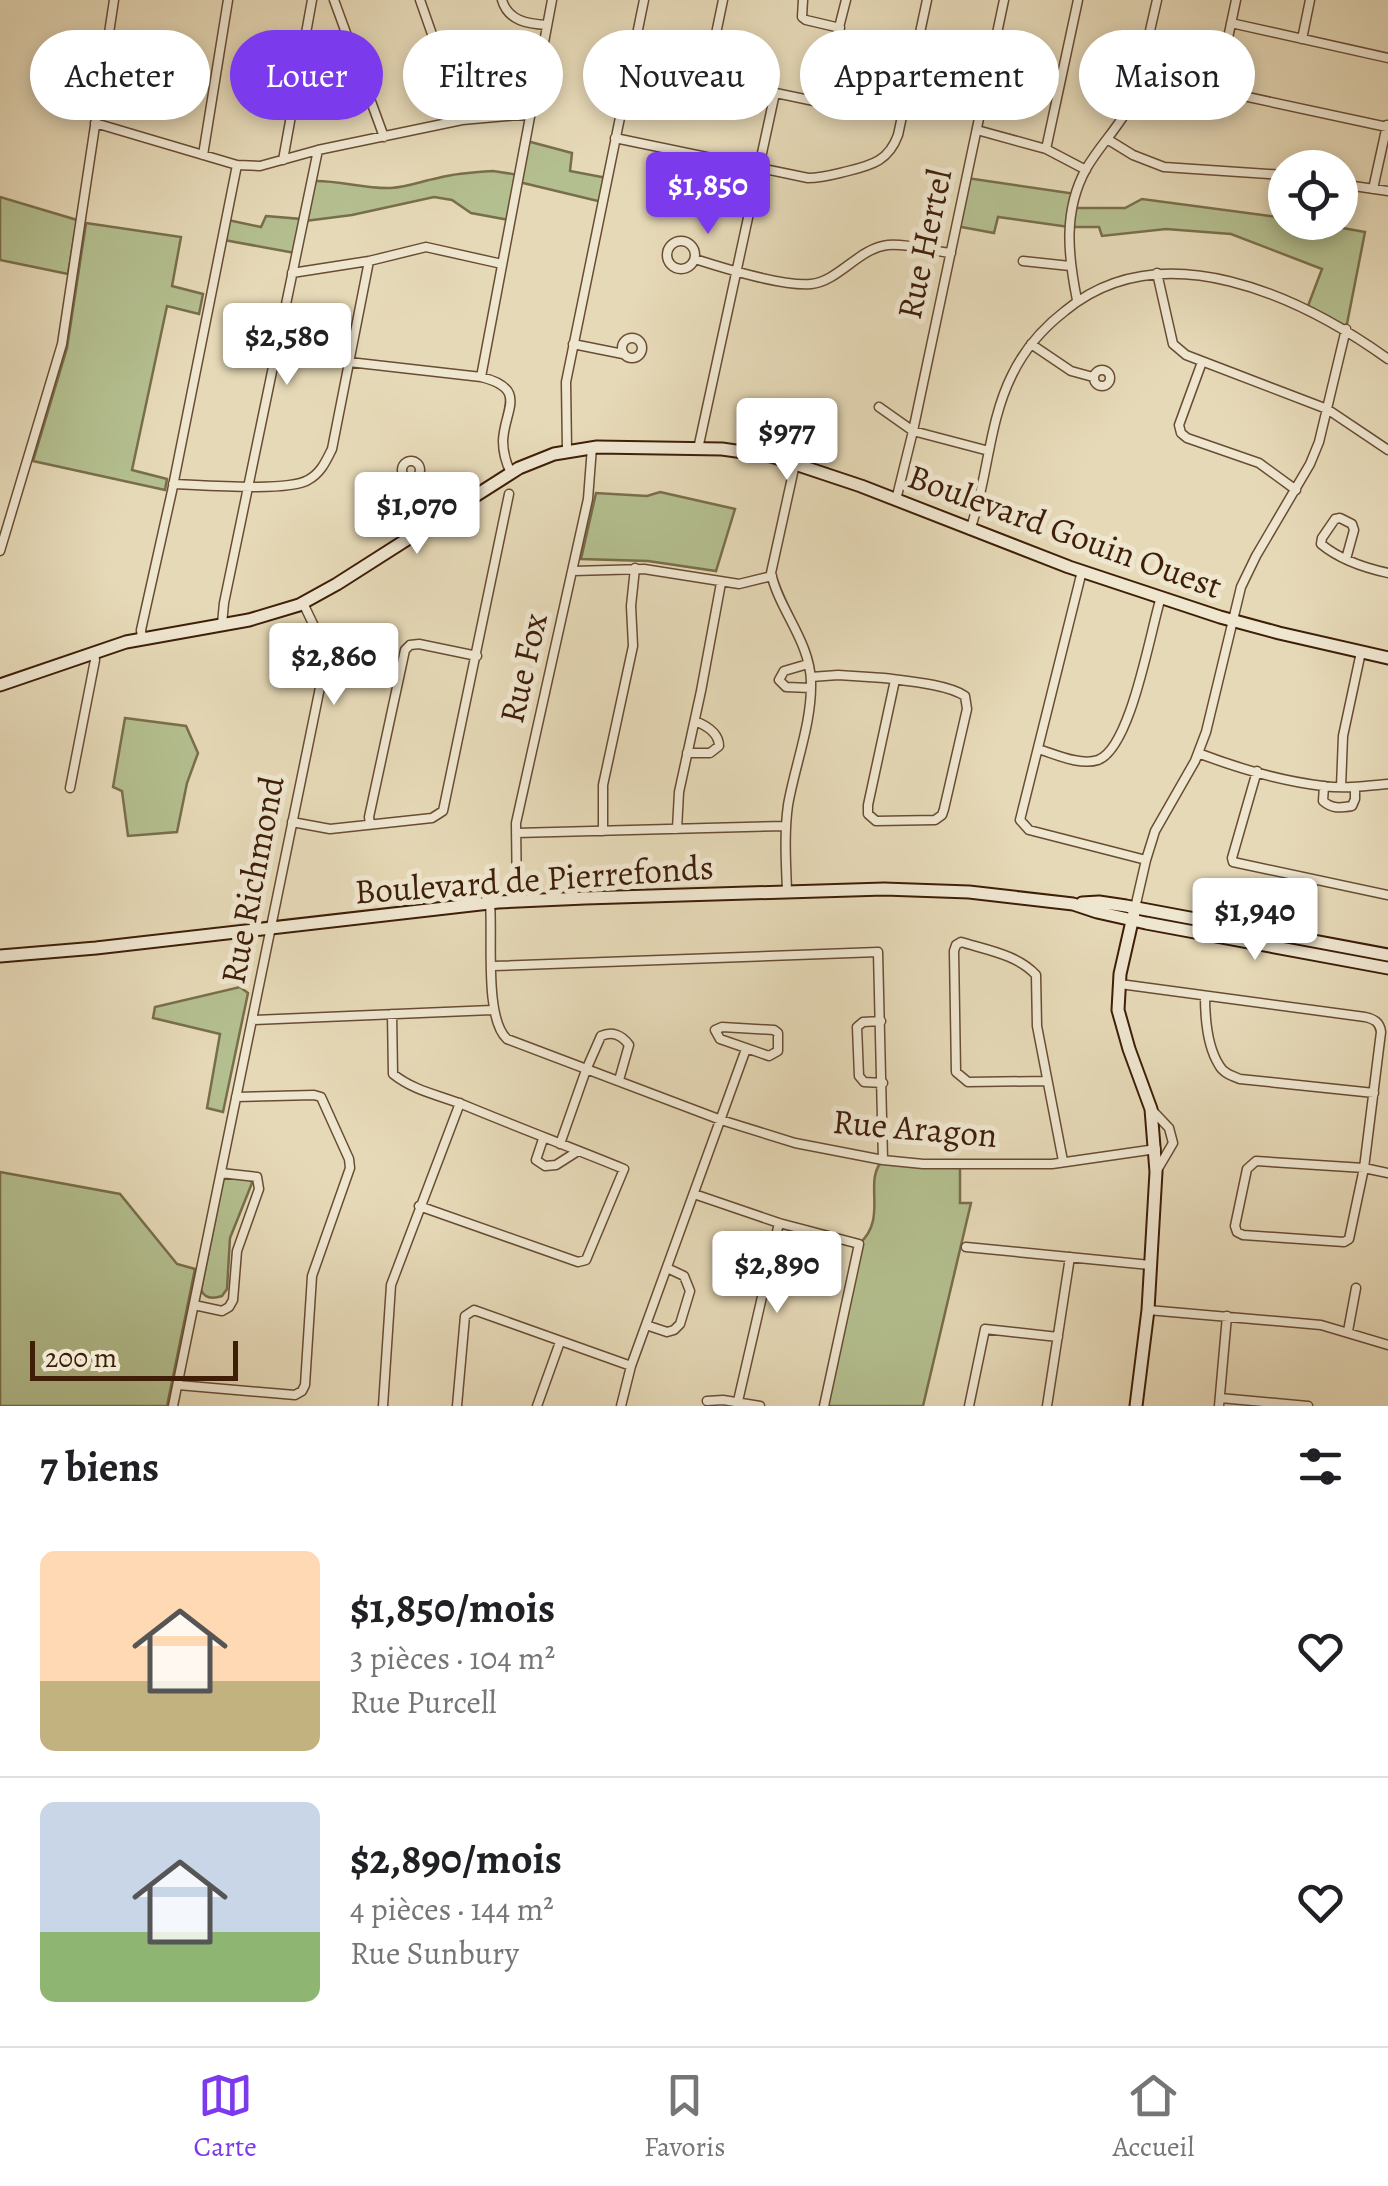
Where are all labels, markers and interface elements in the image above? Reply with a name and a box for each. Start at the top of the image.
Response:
chip: Acheter [30,30,210,120]
chip: Louer [230,30,383,120]
chip: Filtres [403,30,563,120]
chip: Nouveau [583,30,780,120]
chip: Appartement [800,30,1059,120]
chip: Maison [1079,30,1255,120]
map controls [1268,150,1358,240]
button: locate [1268,150,1358,240]
pin: $1,850 [627,152,789,237]
text: $1,850 [668,162,748,206]
street label: Rue Hertel [885,164,963,324]
pin: $2,580 [206,303,368,388]
text: $2,580 [245,313,329,357]
pin: $977 [728,398,846,483]
text: $977 [758,408,816,452]
street label: Boulevard Gouin Ouest [901,452,1229,610]
pin: $1,070 [336,472,498,557]
text: $1,070 [377,482,457,526]
street label: Rue Fox [487,608,559,728]
pin: $2,860 [253,623,415,708]
text: $2,860 [291,633,377,677]
street label: Rue Richmond [208,772,296,988]
street label: Boulevard de Pierrefonds [353,843,715,915]
pin: $1,940 [1174,878,1336,963]
text: $1,940 [1215,888,1295,932]
street label: Rue Aragon [831,1097,999,1159]
pin: $2,890 [696,1231,858,1316]
text: $2,890 [734,1241,820,1285]
scale bar [30,1336,238,1380]
text: 200 m [45,1339,117,1377]
text: 7 biens [40,1438,159,1495]
icon: filters [1293,1439,1348,1494]
text: $1,850/mois [350,1579,555,1636]
icon: home [120,1591,240,1711]
icon: heart [1293,1624,1348,1679]
text: 3 pièces · 104 m² [350,1636,555,1680]
text: Rue Purcell [350,1680,497,1724]
text: $2,890/mois [350,1830,562,1887]
icon: home [120,1842,240,1962]
icon: heart [1293,1875,1348,1930]
text: 4 pièces · 144 m² [350,1887,554,1931]
text: Rue Sunbury [350,1931,519,1975]
tab: Carte [194,2068,257,2166]
tab: Favoris [644,2068,725,2166]
tab: Accueil [1113,2068,1194,2166]

